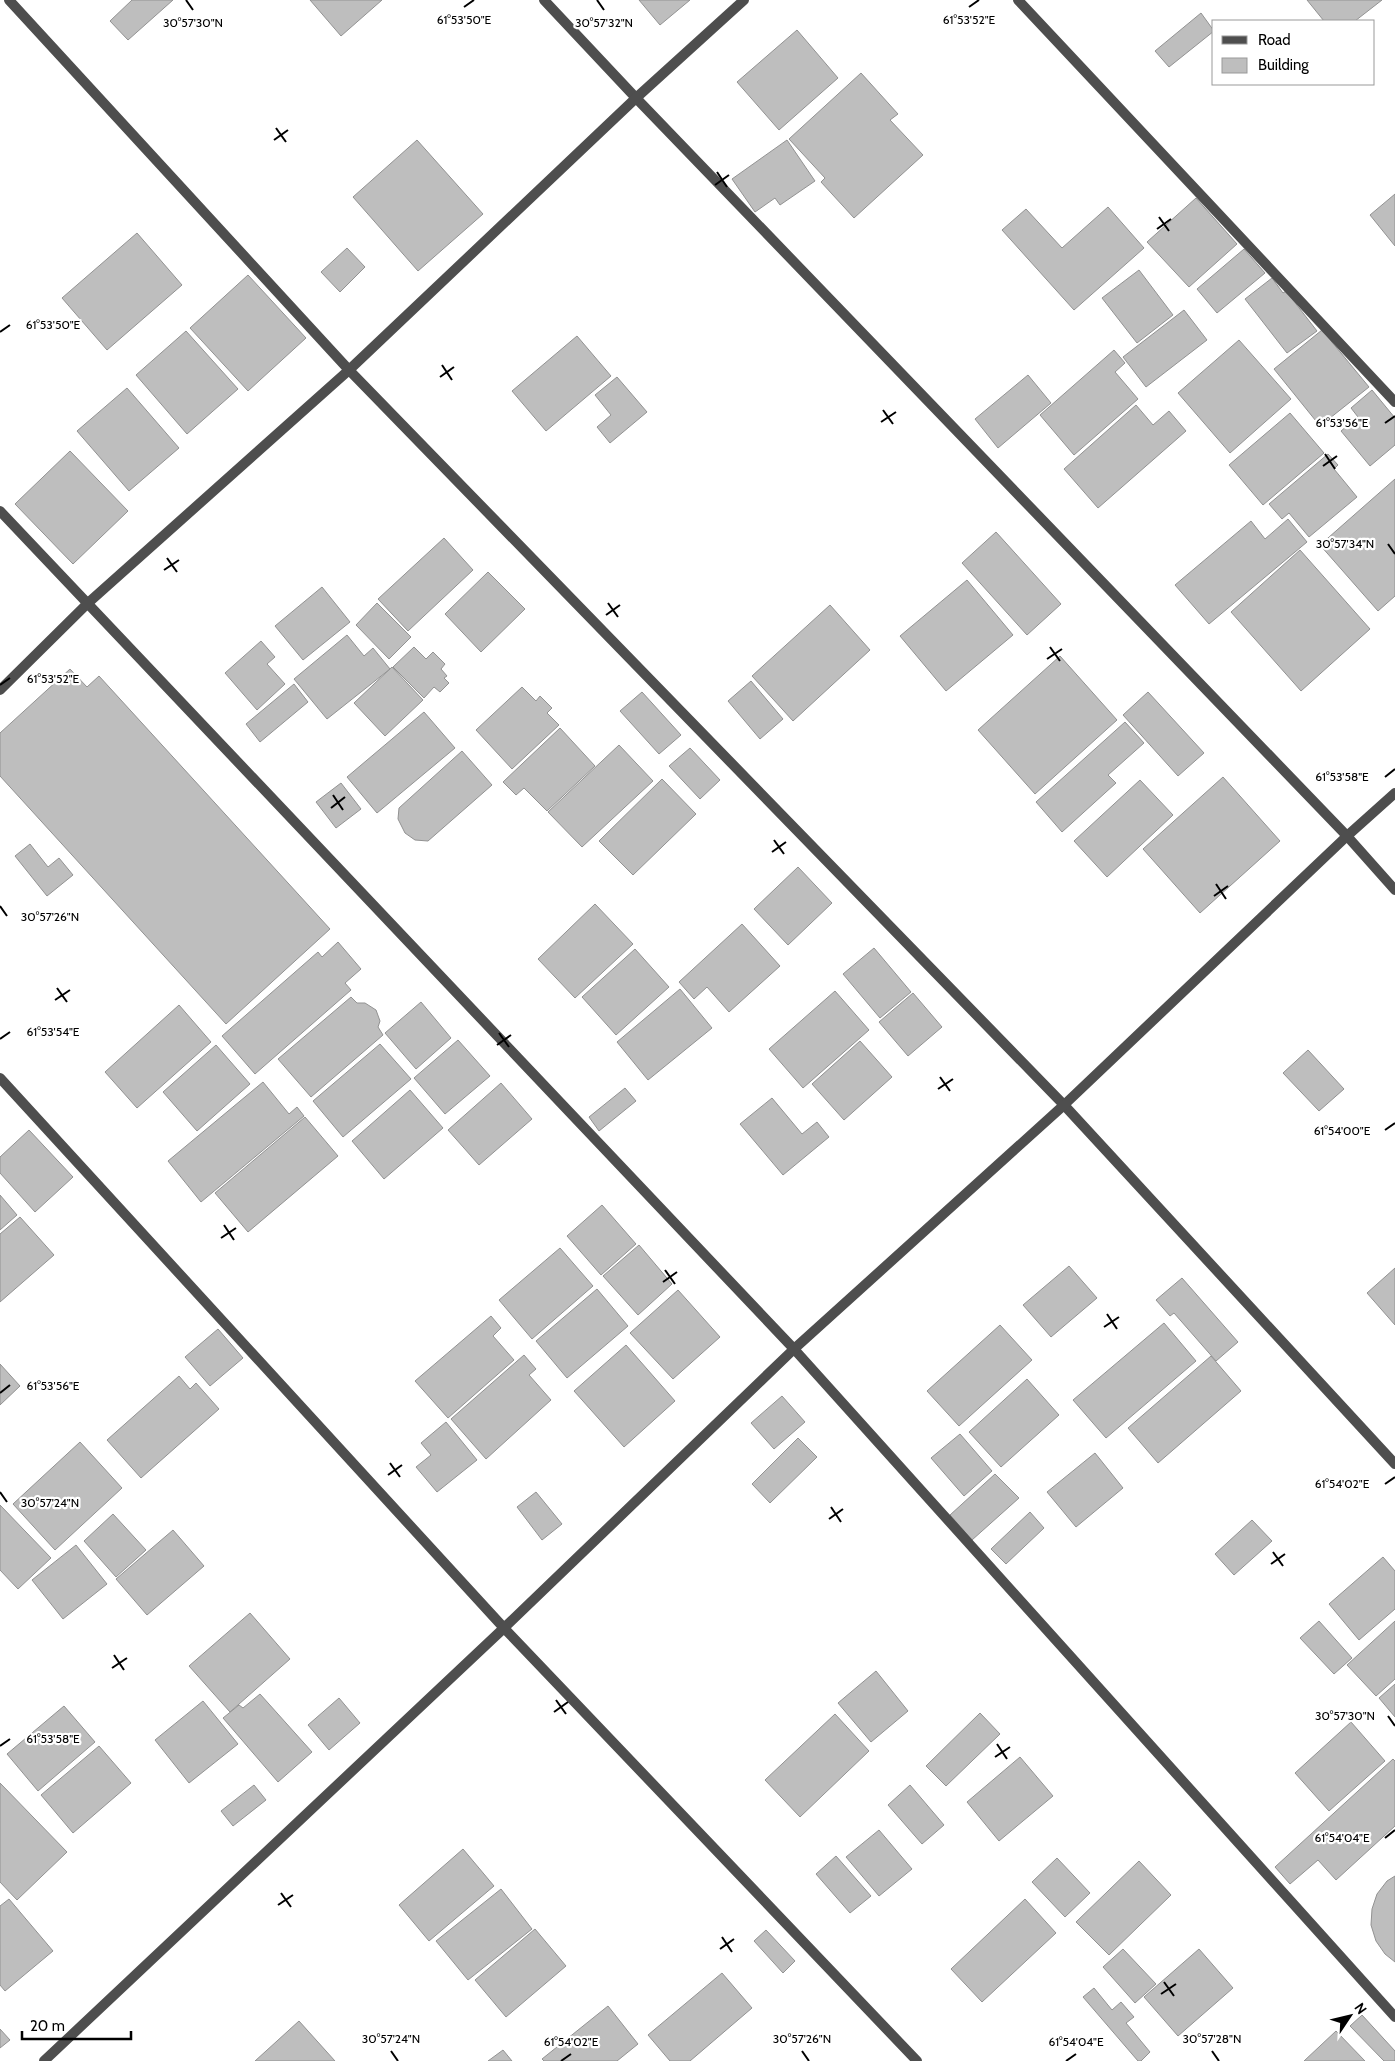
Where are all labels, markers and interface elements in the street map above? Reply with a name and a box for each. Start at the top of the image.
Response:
text: 61°53'50"E [437,12,492,27]
text: 61°53'52"E [943,12,996,27]
text: 30°57'30"N [163,15,223,30]
text: 30°57'32"N [575,15,633,30]
legend [1212,20,1375,85]
text: Road [1258,31,1291,49]
text: Building [1258,56,1309,74]
text: 61°53'50"E [26,317,81,332]
text: 61°53'56"E [1316,415,1369,430]
text: 30°57'34"N [1316,536,1374,551]
text: 61°53'52"E [27,671,80,686]
text: 61°53'58"E [1315,769,1369,784]
text: 30°57'26"N [21,909,79,924]
text: 61°53'54"E [27,1024,80,1039]
text: 61°54'00"E [1314,1123,1371,1138]
text: 61°53'56"E [27,1378,80,1393]
text: 61°54'02"E [1315,1476,1370,1491]
text: 30°57'24"N [21,1495,79,1510]
text: 30°57'30"N [1315,1708,1375,1723]
text: 61°53'58"E [26,1731,80,1746]
text: 61°54'04"E [1314,1830,1370,1845]
north arrow [1325,1991,1375,2041]
text: N [1350,1999,1371,2018]
scale bar [22,2008,131,2040]
text: 20 m [30,2017,65,2035]
text: 30°57'24"N [362,2031,420,2046]
text: 30°57'26"N [773,2031,831,2046]
text: 30°57'28"N [1183,2031,1241,2046]
text: 61°54'02"E [544,2034,599,2049]
text: 61°54'04"E [1048,2034,1104,2049]

